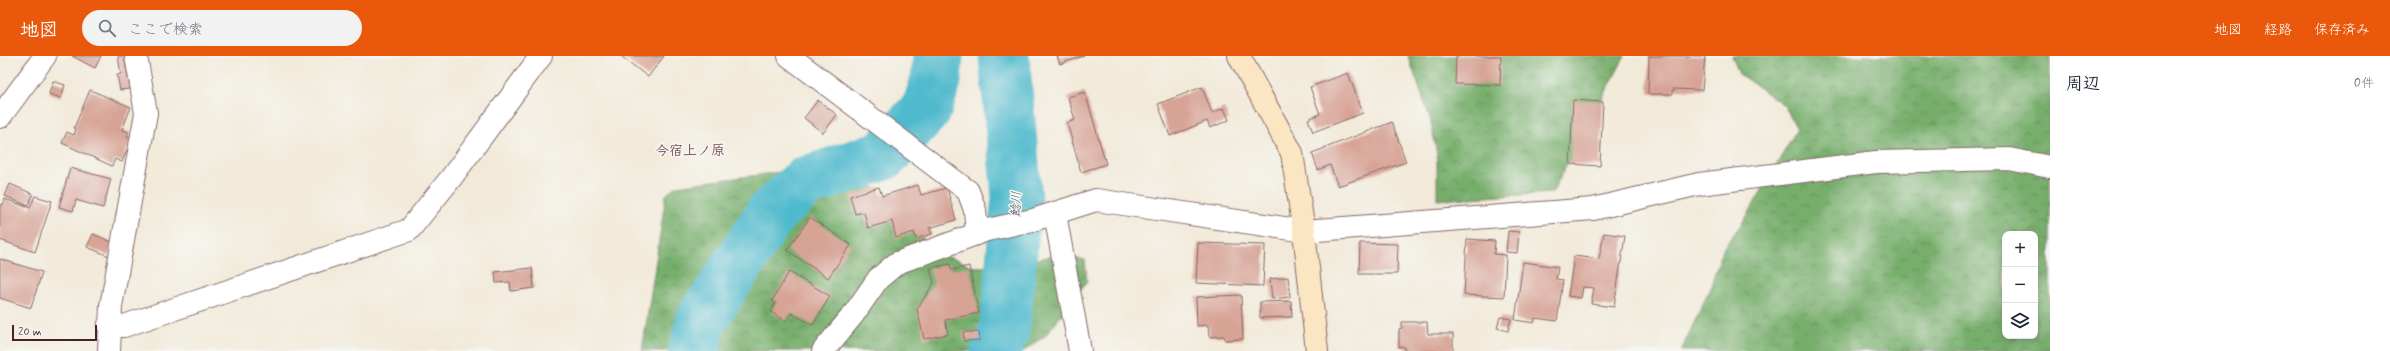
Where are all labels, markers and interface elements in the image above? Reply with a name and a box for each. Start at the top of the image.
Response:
search box [82,10,362,46]
icon: search [96,17,118,39]
text: 地図 [20,18,58,43]
text: ここで検索 [128,20,203,40]
text: 地図 [2214,21,2242,39]
text: 経路 [2264,21,2292,39]
text: 保存済み [2314,21,2370,39]
text: 周辺 [2066,73,2100,95]
text: 0件 [2354,75,2374,92]
district label: 今宿上ノ原 [655,142,725,160]
water label: 鯰川 [1008,191,1025,217]
map controls [2002,231,2038,339]
button: + [2002,231,2038,267]
button: − [2002,267,2038,303]
button: layers [2002,303,2038,339]
scale bar [12,323,97,342]
text: 20 m [18,325,41,339]

